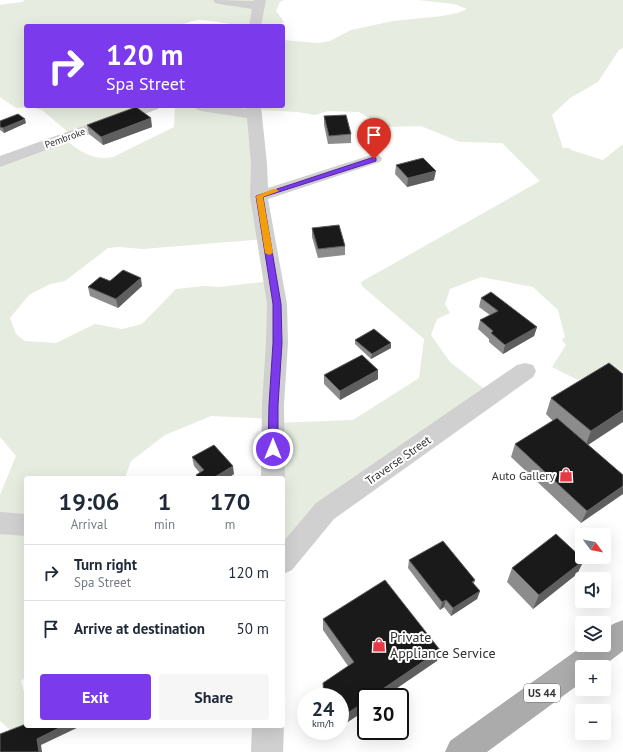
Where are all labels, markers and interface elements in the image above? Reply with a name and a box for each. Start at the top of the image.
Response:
text: 120 m [106,36,183,73]
icon: right [40,40,92,92]
text: Spa Street [106,72,185,95]
pin [357,118,391,159]
icon: arrive [363,124,385,146]
street label: Pembroke [43,125,87,151]
position arrow [252,428,294,470]
street label: Traverse Street [362,432,434,488]
shop icon: Auto Gallery [558,467,574,483]
place label: Auto Gallery [492,468,555,483]
text: 19:06 [59,486,119,517]
text: 1 [158,486,171,517]
text: 170 [210,486,250,517]
text: Arrival [71,516,107,533]
text: min [154,516,175,533]
text: m [225,516,235,533]
north arrow [575,528,611,564]
map controls [575,528,611,740]
text: Turn right [74,555,137,574]
icon: right [40,562,62,584]
text: 120 m [228,563,269,582]
button: sound [575,572,611,608]
text: Spa Street [74,574,131,591]
button: layers [575,616,611,652]
icon: arrive [40,618,62,640]
text: Arrive at destination [74,619,205,638]
text: 50 m [236,619,269,638]
place label: Private Appliance Service [390,628,496,662]
shop icon: Private Appliance Service [371,637,387,653]
button: + [575,660,611,696]
button: Exit [40,674,151,720]
button: Share [159,674,269,720]
road number: US 44 [524,684,560,702]
speed limit sign: 30 [357,688,409,740]
text: 24 [312,696,334,722]
button: − [575,704,611,740]
text: km/h [312,717,334,730]

